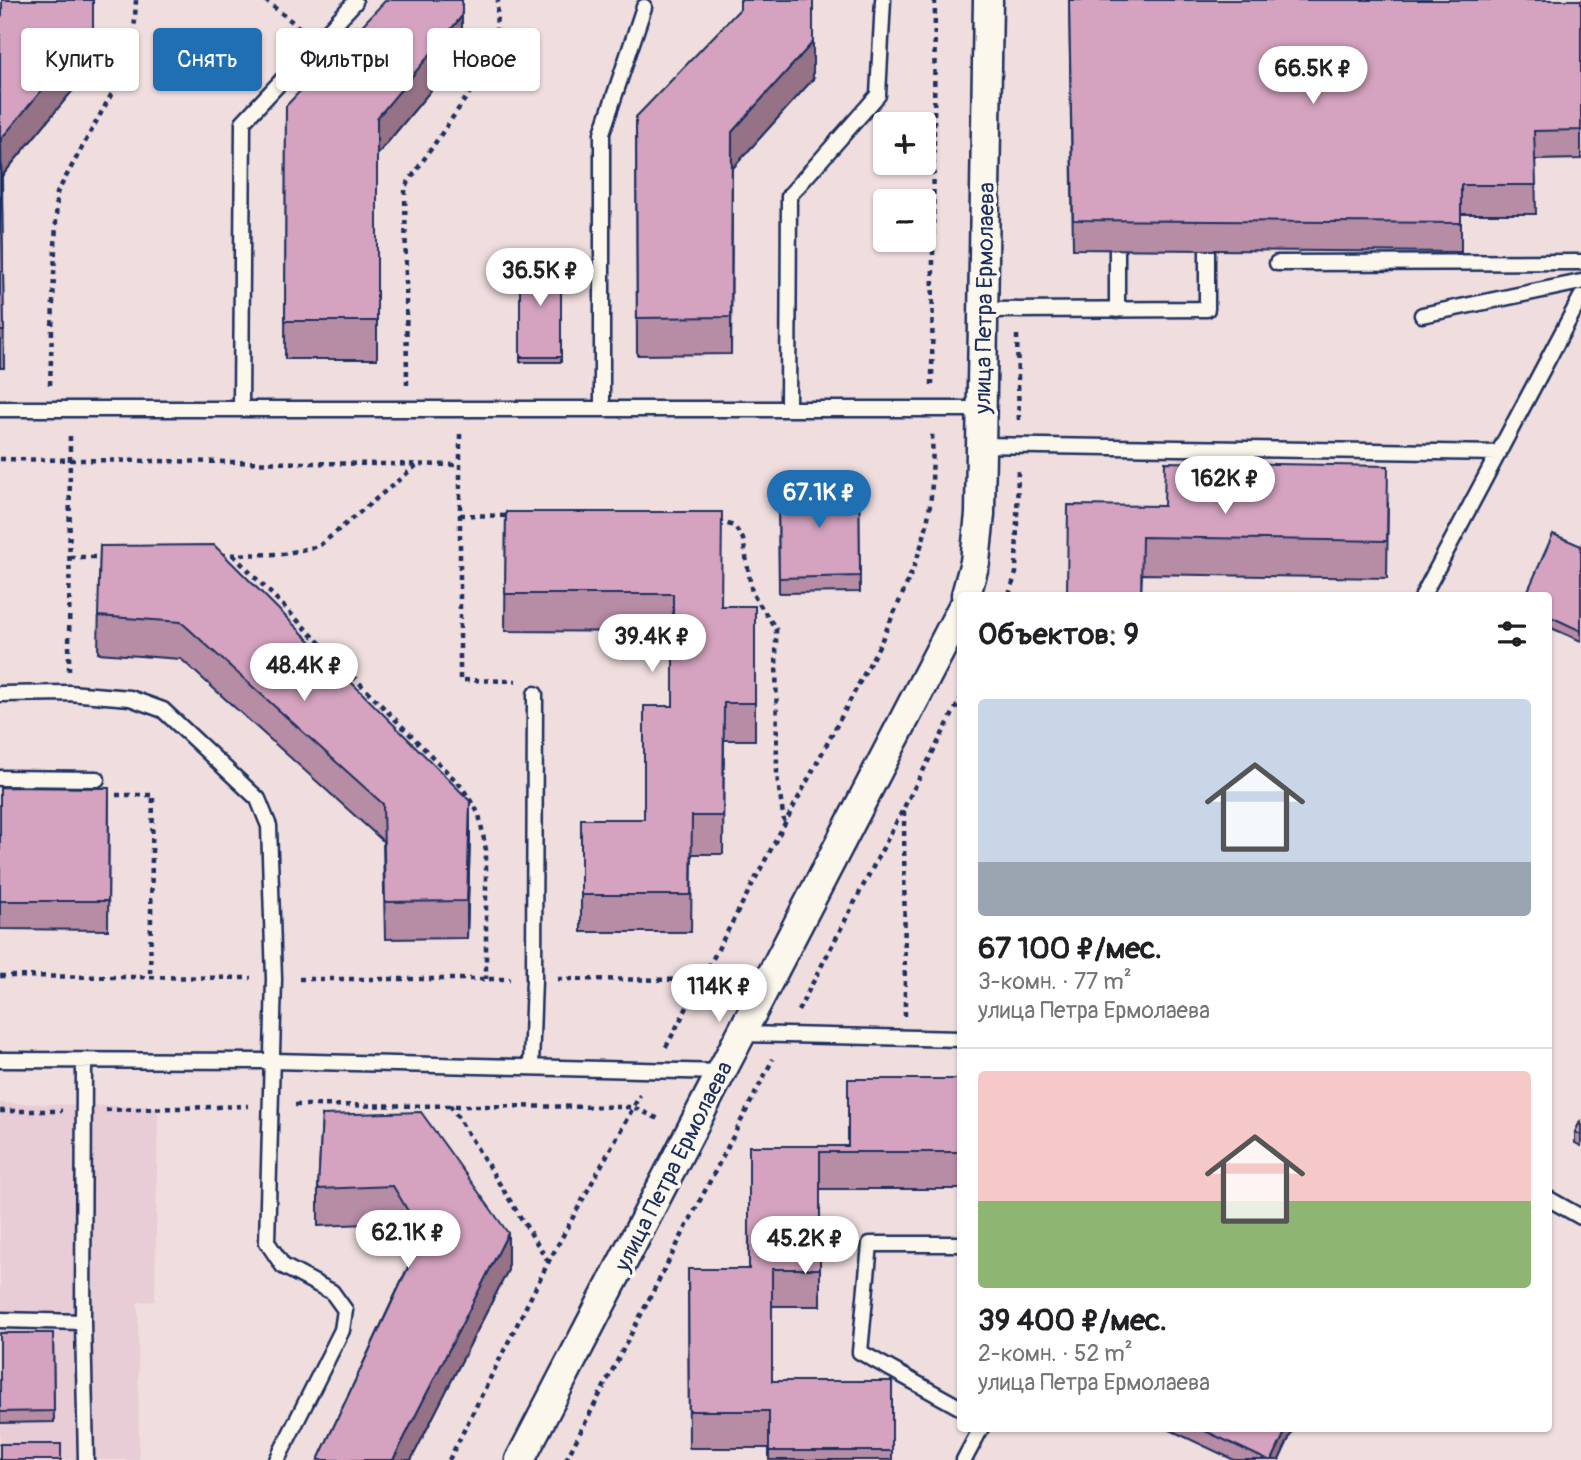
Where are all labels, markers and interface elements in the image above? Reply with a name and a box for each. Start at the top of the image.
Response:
chip: Купить [21,28,139,91]
chip: Снять [153,28,262,91]
chip: Фильтры [276,28,413,91]
chip: Новое [427,28,540,91]
pin: 66.5K ₽ [1248,46,1378,106]
text: 66.5K ₽ [1275,54,1351,83]
map controls [873,112,936,252]
button: + [873,112,936,175]
street label: улица Петра Ермолаева [968,182,1001,415]
button: − [873,189,936,252]
pin: 36.5K ₽ [475,248,605,308]
text: 36.5K ₽ [502,256,578,285]
pin: 162K ₽ [1168,456,1282,516]
text: 162K ₽ [1191,464,1259,493]
pin: 67.1K ₽ [754,470,884,530]
text: 67.1K ₽ [783,478,855,507]
pin: 39.4K ₽ [587,614,717,674]
icon: filters [1493,615,1531,653]
text: Объектов: 9 [978,616,1139,653]
text: 39.4K ₽ [614,622,690,651]
pin: 48.4K ₽ [239,644,369,703]
text: 48.4K ₽ [266,651,342,680]
icon: home [1192,744,1318,870]
text: 67 100 ₽/мес. [978,930,1162,967]
pin: 114K ₽ [662,964,776,1024]
text: 3-комн. · 77 m² [978,967,1132,996]
text: 114K ₽ [687,972,751,1001]
text: улица Петра Ермолаева [978,996,1210,1025]
street label: улица Петра Ермолаева [607,1056,739,1277]
icon: home [1192,1116,1318,1242]
pin: 62.1K ₽ [343,1210,473,1270]
pin: 45.2K ₽ [740,1216,870,1276]
text: 62.1K ₽ [372,1218,444,1247]
text: 45.2K ₽ [767,1224,843,1253]
text: 39 400 ₽/мес. [978,1302,1167,1339]
text: 2-комн. · 52 m² [978,1339,1133,1368]
text: улица Петра Ермолаева [978,1368,1210,1397]

